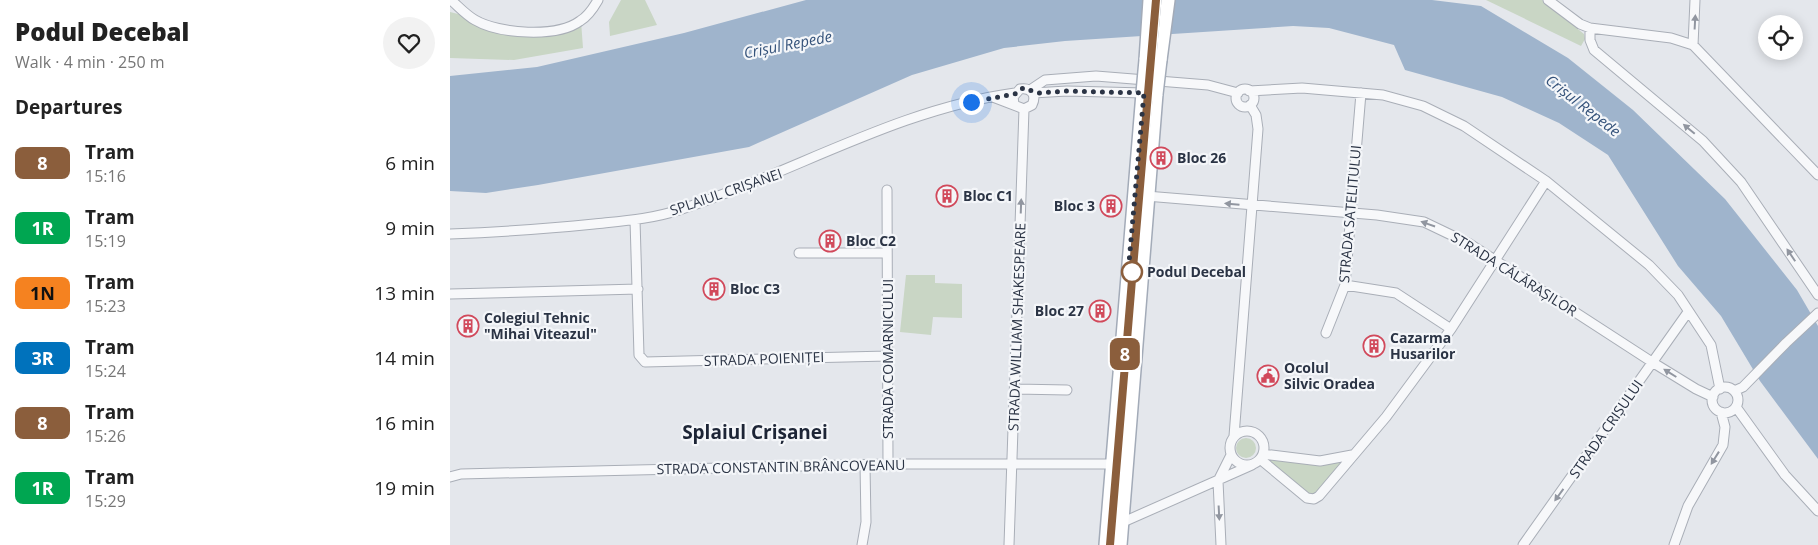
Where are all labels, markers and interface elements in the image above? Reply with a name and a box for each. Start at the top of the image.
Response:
one-way arrow [1692,14,1700,30]
text: Podul Decebal [15,15,189,48]
map controls [1758,15,1803,60]
button: locate [1758,15,1803,60]
button: heart [383,17,435,69]
water label: Crișul Repede [742,26,834,62]
text: Walk · 4 min · 250 m [15,51,165,73]
water label: Crișul Repede [1542,70,1626,141]
your location [959,90,984,115]
text: Departures [15,94,122,120]
one-way arrow [1684,123,1696,135]
text: Tram [85,139,135,165]
street label: STRADA SATELITULUI [1334,144,1365,284]
building icon: Bloc 26 [1149,146,1173,170]
place label: Bloc 26 [1177,148,1226,167]
text: 6 min [385,150,435,176]
text: 8 [37,151,48,175]
street label: SPLAIUL CRIȘANEI [667,163,784,220]
text: 15:16 [85,165,126,187]
building icon: Bloc C1 [935,184,959,208]
place label: Bloc C1 [963,186,1013,205]
building icon: Bloc 3 [1099,194,1123,218]
place label: Bloc 3 [1054,196,1095,215]
one-way arrow [1018,198,1026,214]
one-way arrow [1223,200,1239,208]
text: Tram [85,204,135,230]
text: 9 min [385,215,435,241]
text: 1R [31,216,54,240]
one-way arrow [1420,220,1435,228]
street label: STRADA WILLIAM SHAKESPEARE [1003,223,1030,431]
street label: STRADA CĂLĂRAȘILOR [1448,227,1581,320]
building icon: Bloc C2 [818,229,842,253]
text: 15:19 [85,230,126,252]
place label: Bloc C2 [846,231,896,250]
one-way arrow [1786,248,1796,262]
marker: Podul Decebal [1121,261,1143,283]
place label: Podul Decebal [1147,262,1246,281]
text: Tram [85,269,135,295]
building icon: Bloc C3 [702,277,726,301]
place label: Bloc C3 [730,279,780,298]
street label: STRADA COMARNICULUI [878,279,897,439]
text: 13 min [374,280,435,306]
text: 1N [30,281,55,305]
text: 15:23 [85,295,126,317]
building icon: Bloc 27 [1088,299,1112,323]
place label: Bloc 27 [1035,301,1084,320]
place label: Colegiul Tehnic "Mihai Viteazul" [484,308,597,343]
building icon: Colegiul Tehnic "Mihai Viteazul" [456,314,480,338]
place label: Cazarma Husarilor [1390,328,1456,363]
text: Tram [85,334,135,360]
building icon: Cazarma Husarilor [1362,334,1386,358]
line badge: 8 [1109,338,1141,370]
text: 8 [1120,342,1130,366]
text: 14 min [374,345,435,371]
text: 3R [31,346,54,370]
street label: STRADA POIENIȚEI [703,347,824,370]
place label: Ocolul Silvic Oradea [1284,358,1375,393]
text: 15:24 [85,360,126,382]
public building icon: Ocolul Silvic Oradea [1256,364,1280,388]
one-way arrow [1664,369,1677,378]
street label: STRADA CRIȘULUI [1564,376,1647,482]
text: Tram [85,399,135,425]
text: 16 min [374,410,435,436]
text: 8 [37,411,48,435]
district label: Splaiul Crișanei [682,419,828,445]
text: 15:26 [85,425,126,447]
one-way arrow [1710,452,1720,465]
street label: STRADA CONSTANTIN BRÂNCOVEANU [656,455,906,478]
text: Tram [85,464,135,490]
text: 19 min [374,475,435,501]
text: 1R [31,476,54,500]
one-way arrow [1554,488,1564,502]
text: 15:29 [85,490,126,512]
one-way arrow [1216,505,1224,521]

